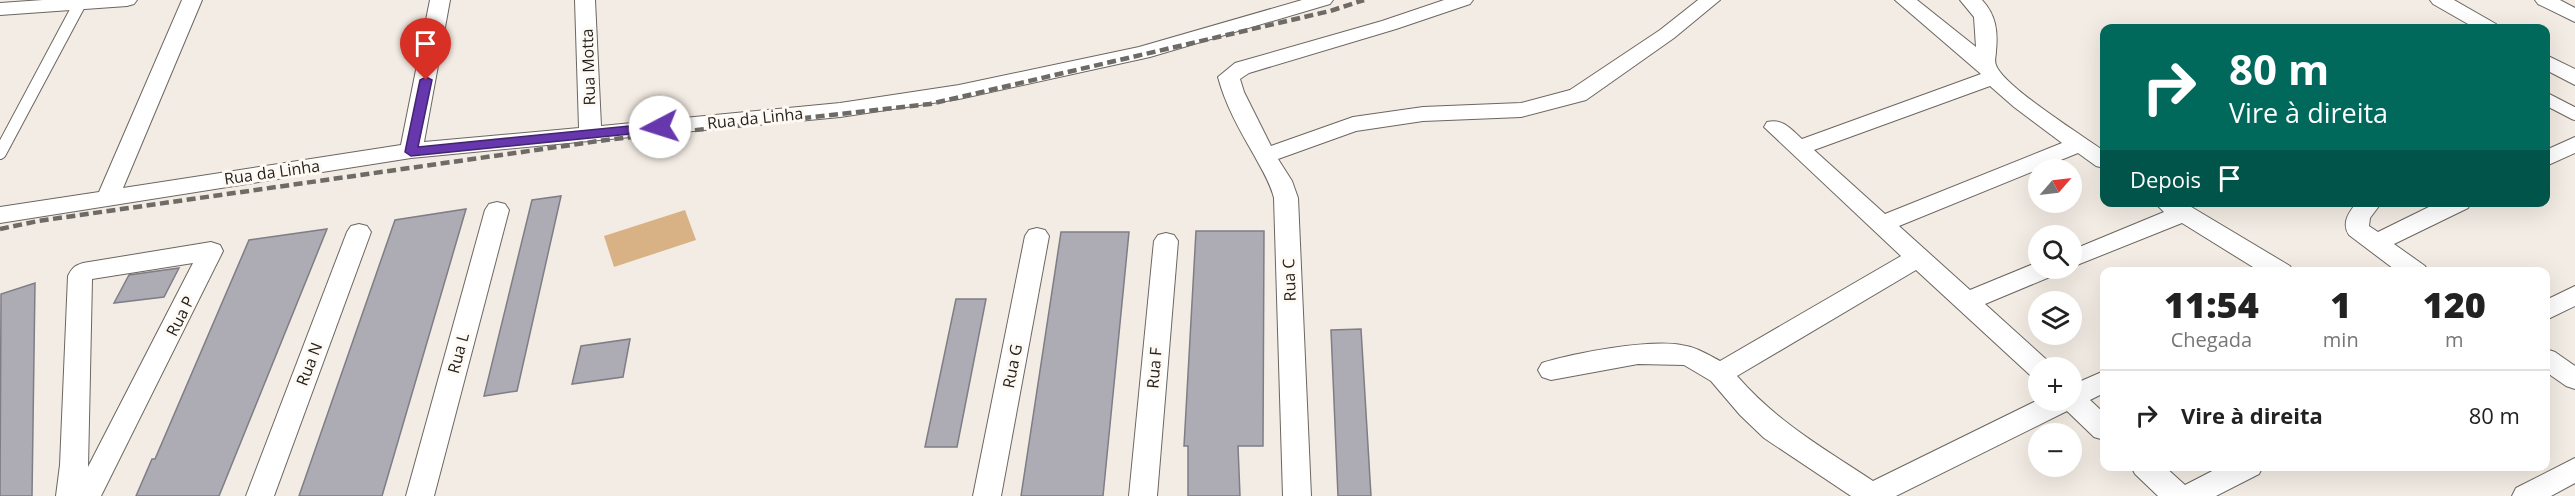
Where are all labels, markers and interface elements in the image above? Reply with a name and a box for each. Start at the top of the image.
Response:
pin [400,18,451,80]
icon: arrive [409,27,442,60]
street label: Rua Motta [576,28,600,106]
text: 80 m [2229,40,2329,97]
icon: right [2130,48,2208,126]
text: Vire à direita [2229,94,2388,131]
position arrow [628,95,692,159]
street label: Rua da Linha [706,102,804,134]
street label: Rua da Linha [223,154,321,190]
north arrow [2028,159,2082,213]
map controls [2028,159,2082,477]
icon: arrive [2213,162,2246,195]
text: Depois [2130,164,2201,194]
button: search [2028,225,2082,279]
street label: Rua C [1277,258,1301,302]
text: 11:54 [2164,280,2259,329]
text: 1 [2330,280,2351,329]
text: 120 [2423,280,2486,329]
button: layers [2028,291,2082,345]
street label: Rua P [161,292,199,340]
text: Chegada [2171,326,2252,353]
text: min [2323,326,2359,353]
text: m [2445,326,2464,353]
street label: Rua L [442,330,474,376]
street label: Rua N [291,339,327,389]
street label: Rua G [997,342,1027,390]
street label: Rua F [1141,347,1167,389]
button: + [2028,357,2082,411]
icon: right [2130,399,2163,432]
text: Vire à direita [2181,400,2323,430]
text: 80 m [2469,400,2520,430]
button: − [2028,423,2082,477]

